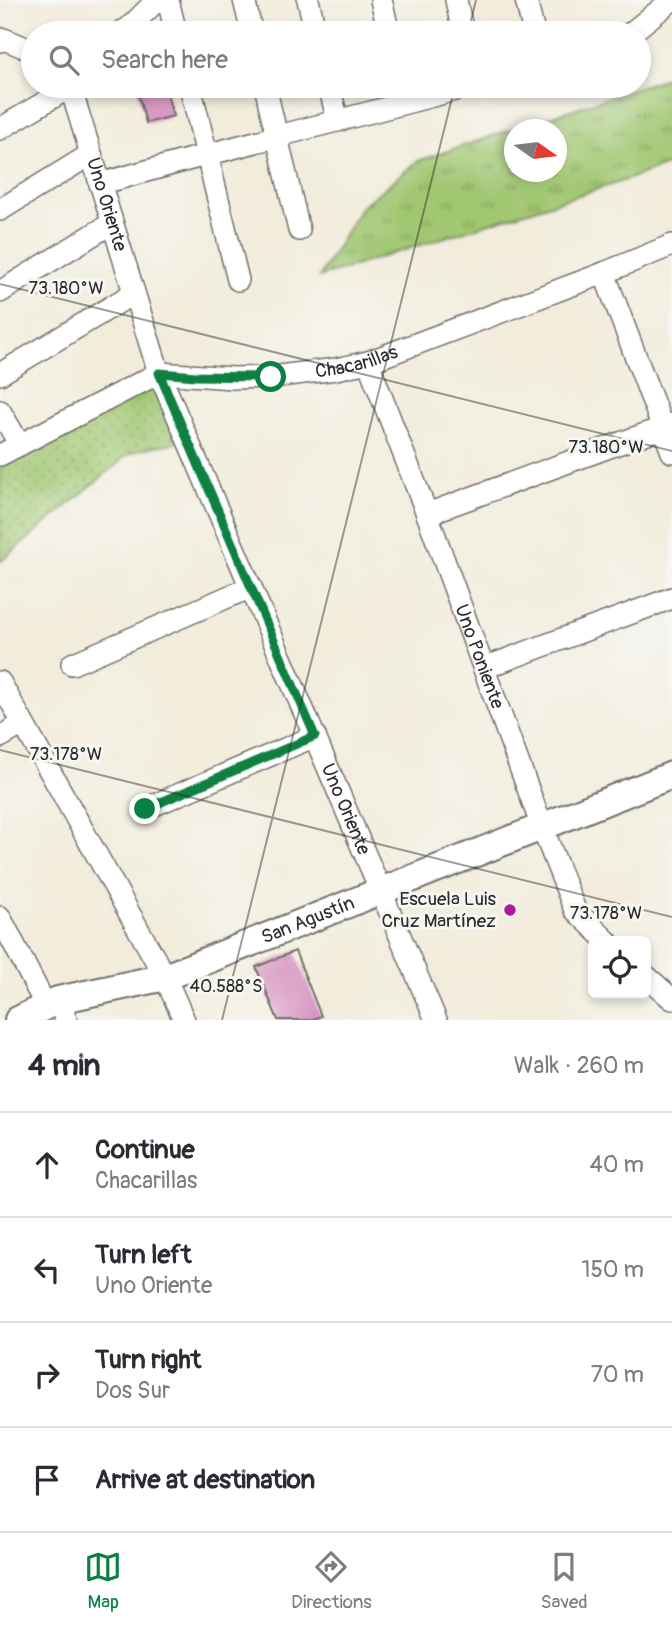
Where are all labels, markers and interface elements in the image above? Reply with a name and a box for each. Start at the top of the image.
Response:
search box [21,21,651,98]
icon: search [45,41,83,79]
text: Search here [101,44,228,76]
north arrow [504,119,567,182]
street label: Uno Oriente [81,155,133,255]
text: 73.180°W [28,277,104,300]
street label: Chacarillas [314,340,402,383]
route start [255,361,286,392]
text: 73.180°W [568,436,644,459]
street label: Uno Poniente [449,601,510,713]
text: 73.178°W [30,743,102,766]
street label: Uno Oriente [316,760,376,859]
route end [129,793,160,824]
place label: Escuela Luis Cruz Martínez [382,887,497,933]
street label: San Agustín [258,891,358,949]
marker: Escuela Luis Cruz Martínez [502,902,518,918]
text: 73.178°W [570,902,642,925]
map controls [588,936,651,999]
button: locate [588,936,651,999]
text: 40.588°S [190,975,262,998]
text: 4 min [28,1047,101,1084]
text: Walk · 260 m [514,1051,644,1080]
text: Continue [95,1134,195,1166]
icon: ahead [28,1146,66,1184]
text: 40 m [590,1150,644,1179]
text: Chacarillas [95,1166,197,1195]
text: Turn left [95,1239,191,1271]
icon: left [28,1251,66,1289]
text: 150 m [581,1255,644,1284]
text: Uno Oriente [95,1271,212,1300]
text: Turn right [95,1344,201,1376]
icon: right [28,1356,66,1394]
text: 70 m [591,1360,644,1389]
text: Dos Sur [95,1376,170,1405]
icon: arrive [28,1461,66,1499]
text: Arrive at destination [95,1464,315,1496]
tab: Map [84,1548,122,1614]
tab: Directions [291,1548,372,1614]
tab: Saved [540,1548,588,1614]

